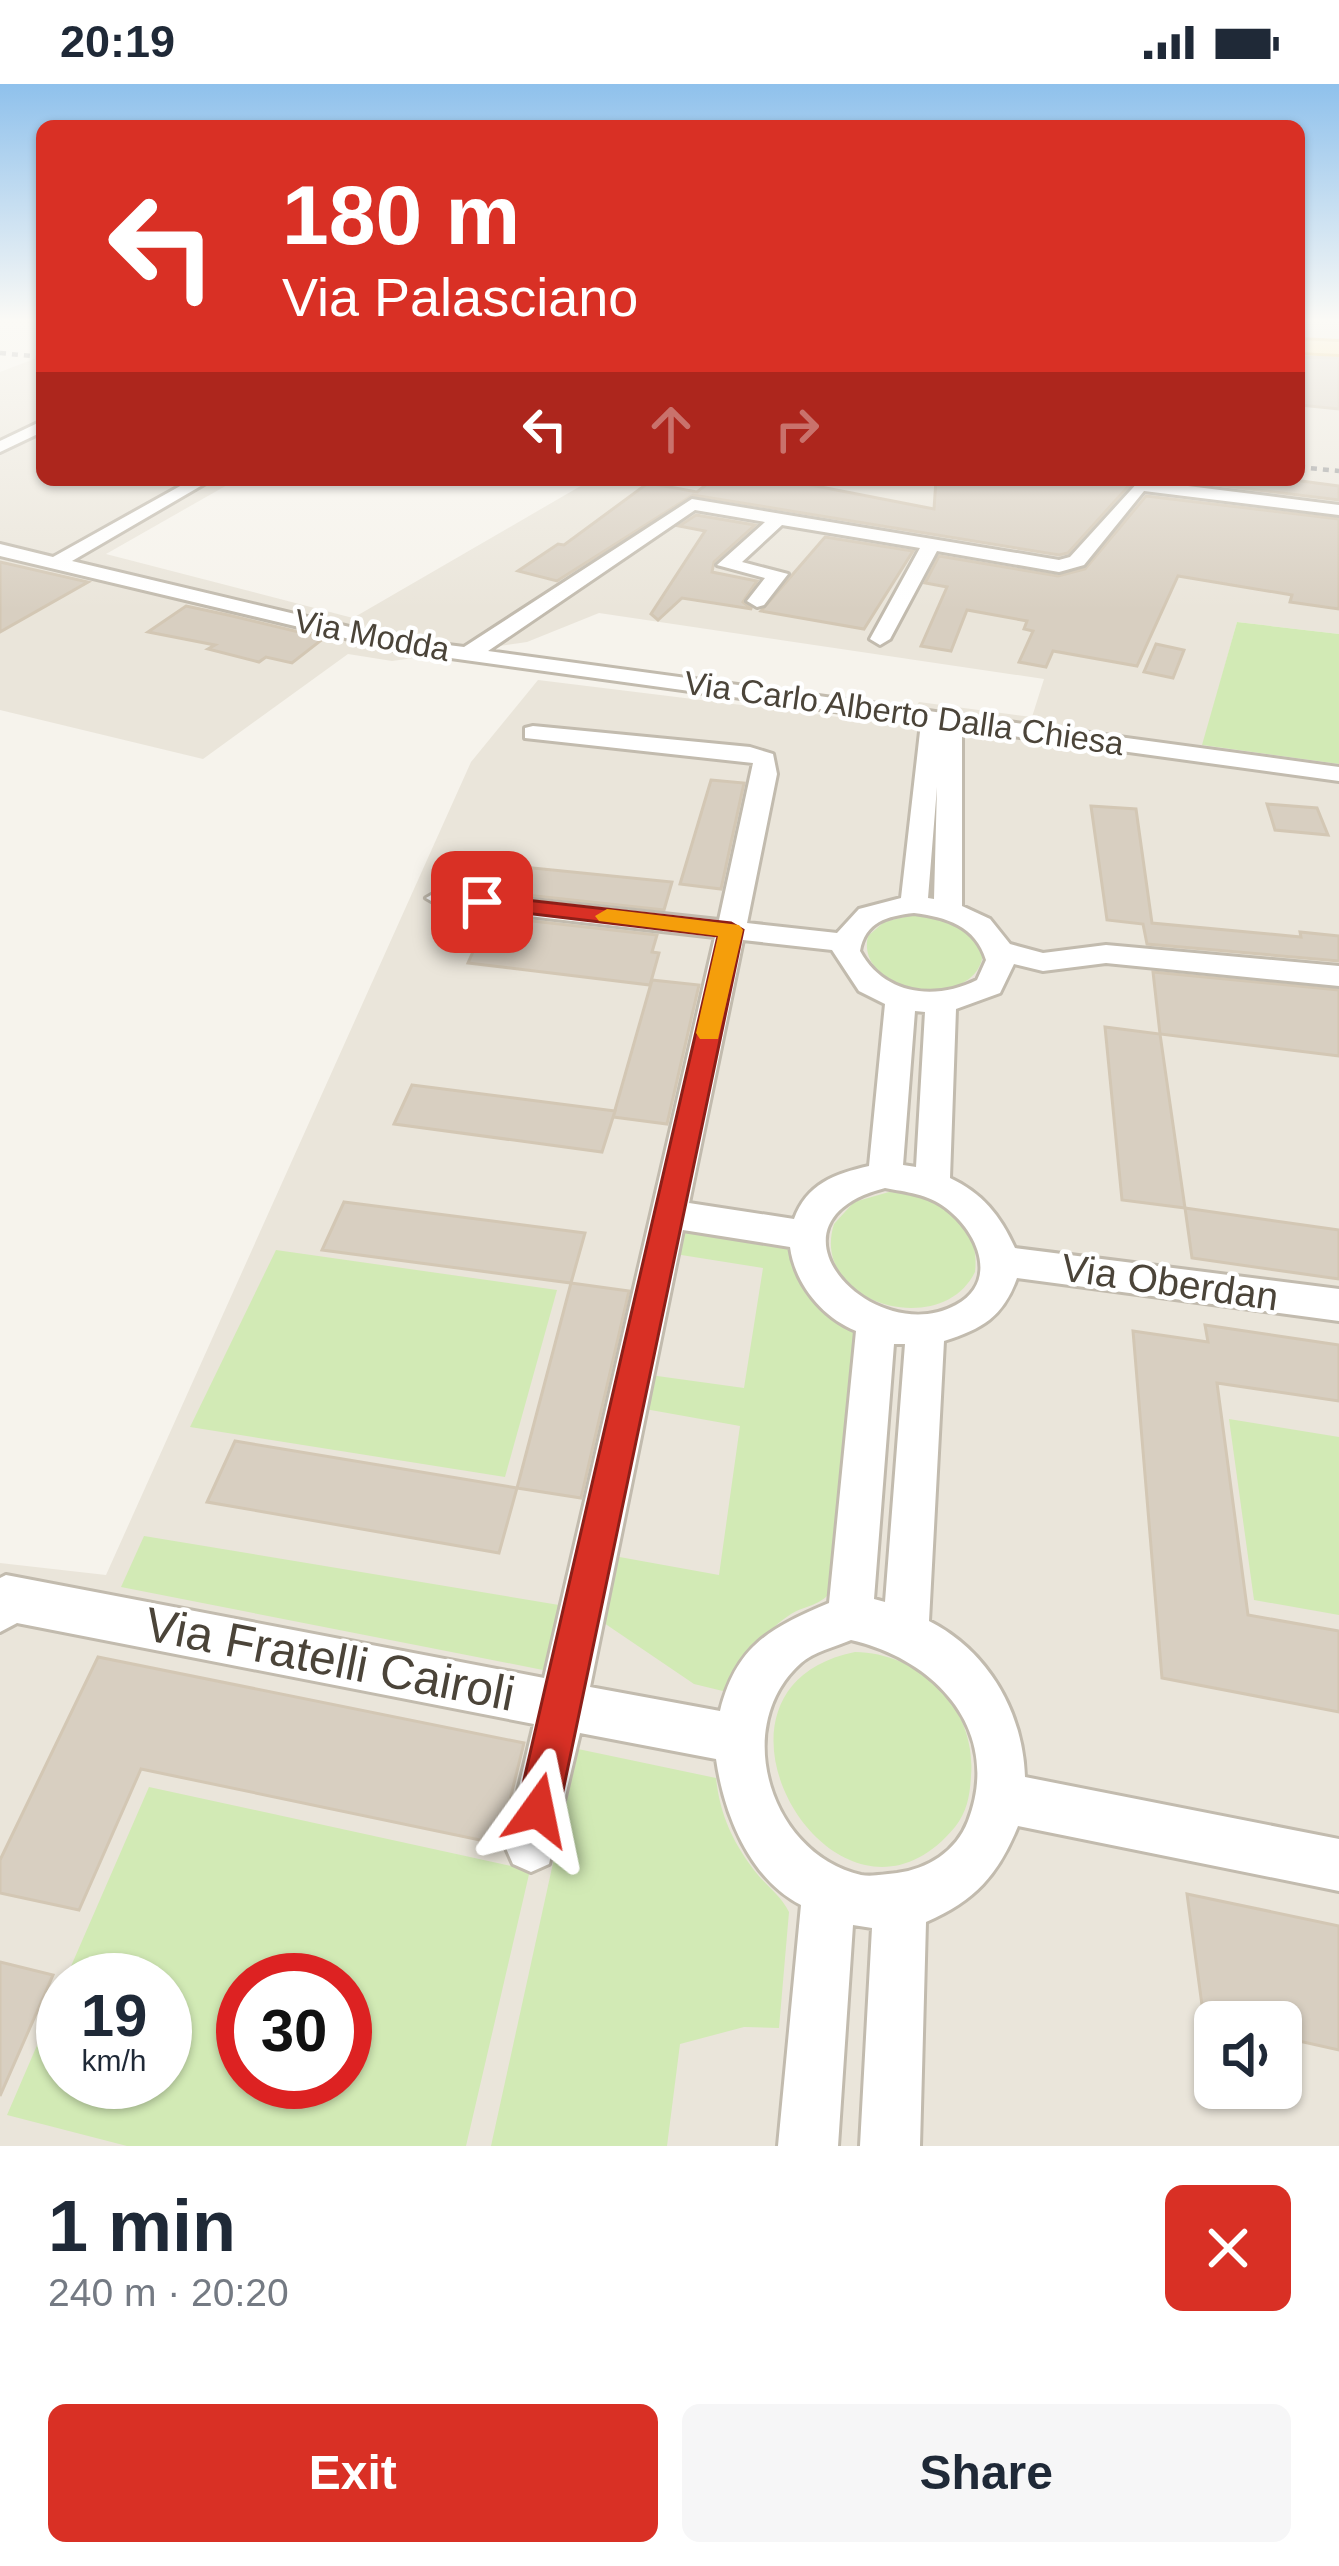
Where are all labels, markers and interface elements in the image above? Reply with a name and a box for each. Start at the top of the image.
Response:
text: 20:19 [60,16,175,67]
icon: left [84,168,240,324]
text: 180 m [282,168,520,262]
text: Via Palasciano [282,267,638,327]
icon: left [512,396,578,462]
icon: ahead [638,396,704,462]
icon: right [764,396,830,462]
street label: Via Modda [291,602,453,668]
street label: Via Carlo Alberto Dalla Chiesa [682,664,1127,762]
pin [431,851,533,953]
icon: arrive [449,869,515,935]
street label: Via Oberdan [1059,1246,1281,1318]
street label: Via Fratelli Cairoli [141,1597,519,1721]
position arrow [475,1747,601,1873]
speed limit sign: 30 [216,1953,372,2109]
text: 19 [81,1982,147,2049]
map controls [1194,2001,1302,2109]
button: sound [1194,2001,1302,2109]
text: km/h [81,2044,147,2077]
button: close [1165,2185,1291,2311]
text: 1 min [48,2186,236,2266]
text: 240 m · 20:20 [48,2271,289,2314]
button: Exit [48,2404,658,2542]
button: Share [682,2404,1291,2542]

